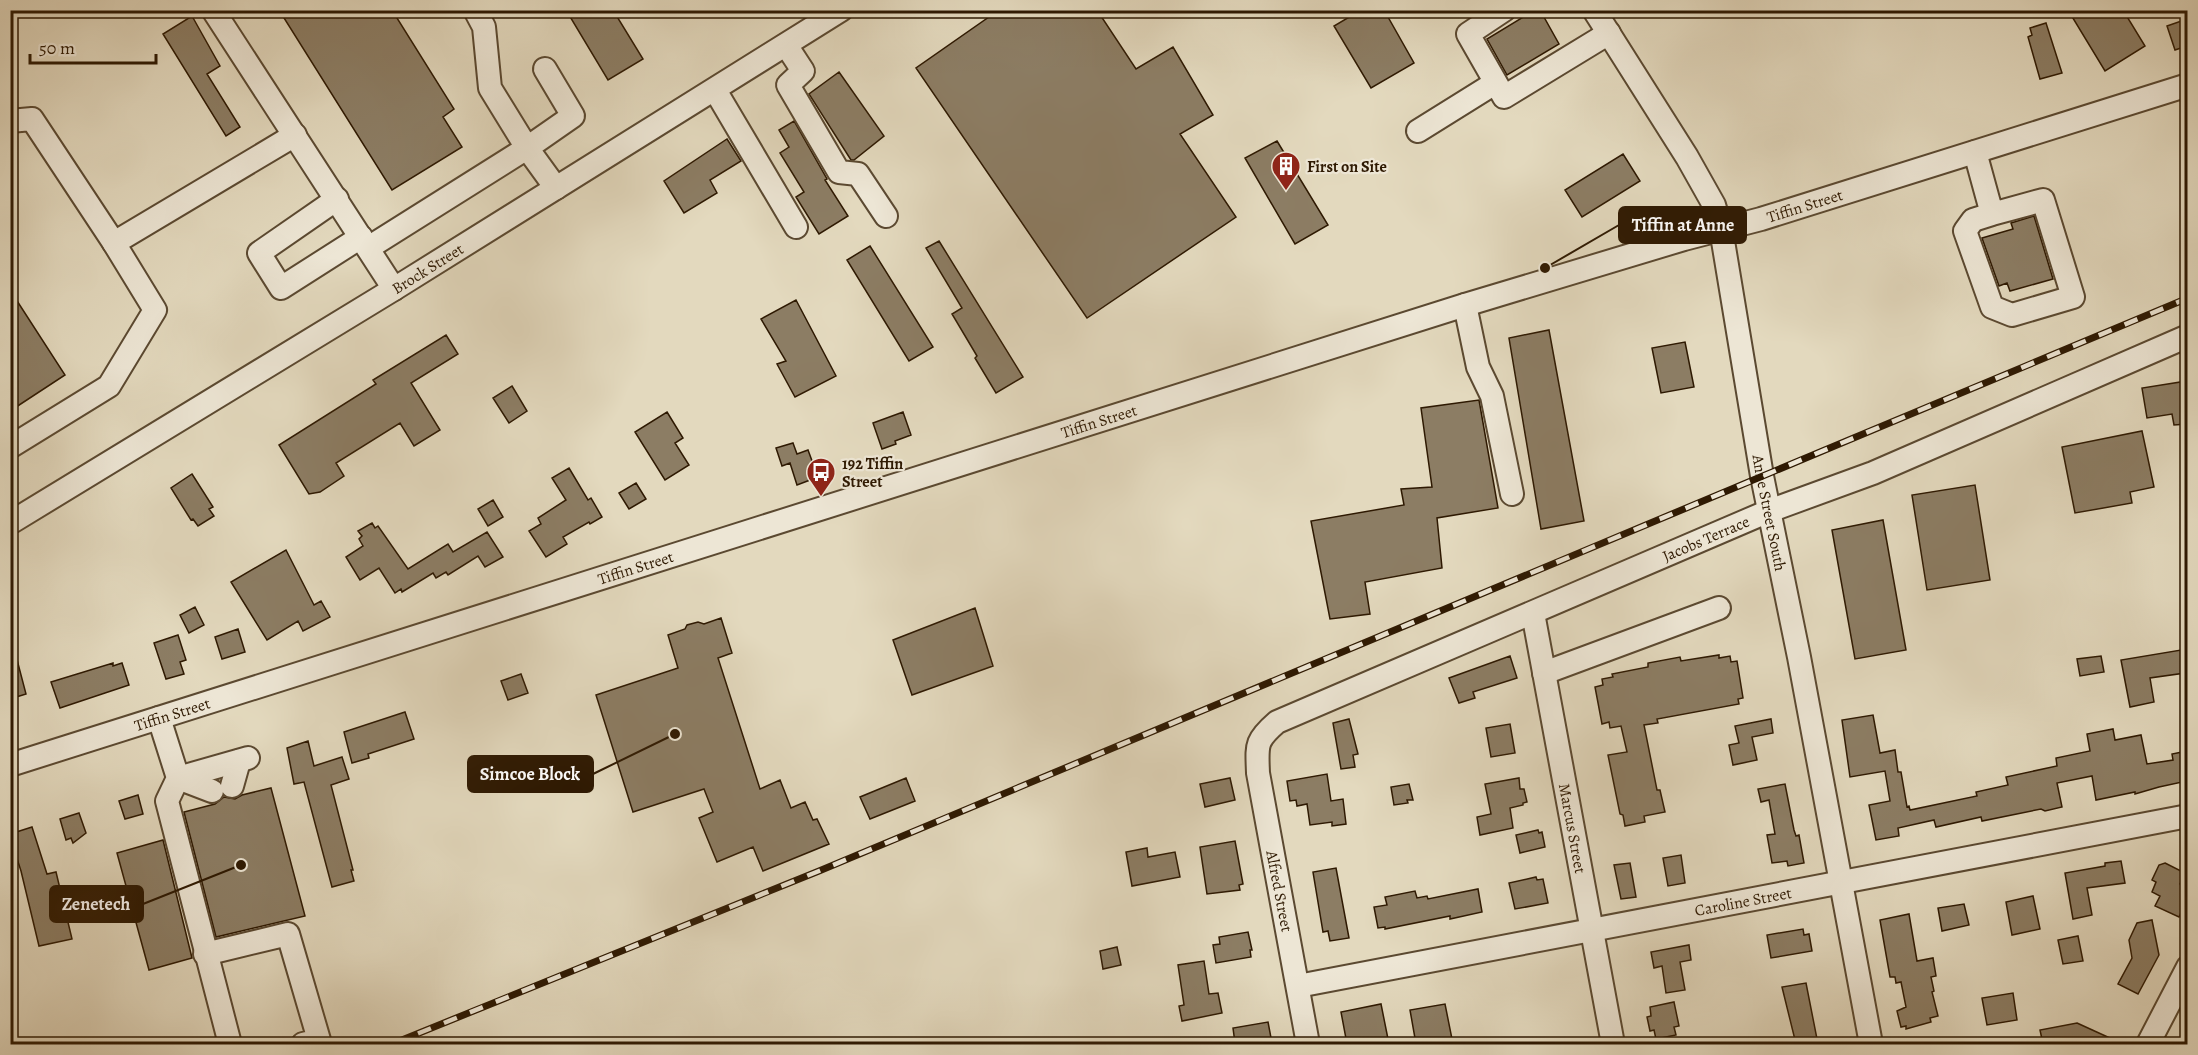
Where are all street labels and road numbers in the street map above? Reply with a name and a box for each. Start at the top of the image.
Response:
street label: Tiffin Street [1764,184,1846,228]
street label: Brock Street [388,238,468,300]
street label: Tiffin Street [1059,399,1140,444]
street label: Anne Street South [1746,452,1791,574]
street label: Jacobs Terrace [1659,511,1753,567]
street label: Tiffin Street [595,546,676,590]
street label: Tiffin Street [132,692,213,737]
street label: Marcus Street [1553,782,1591,875]
street label: Alfred Street [1260,848,1298,934]
street label: Caroline Street [1693,882,1794,922]

